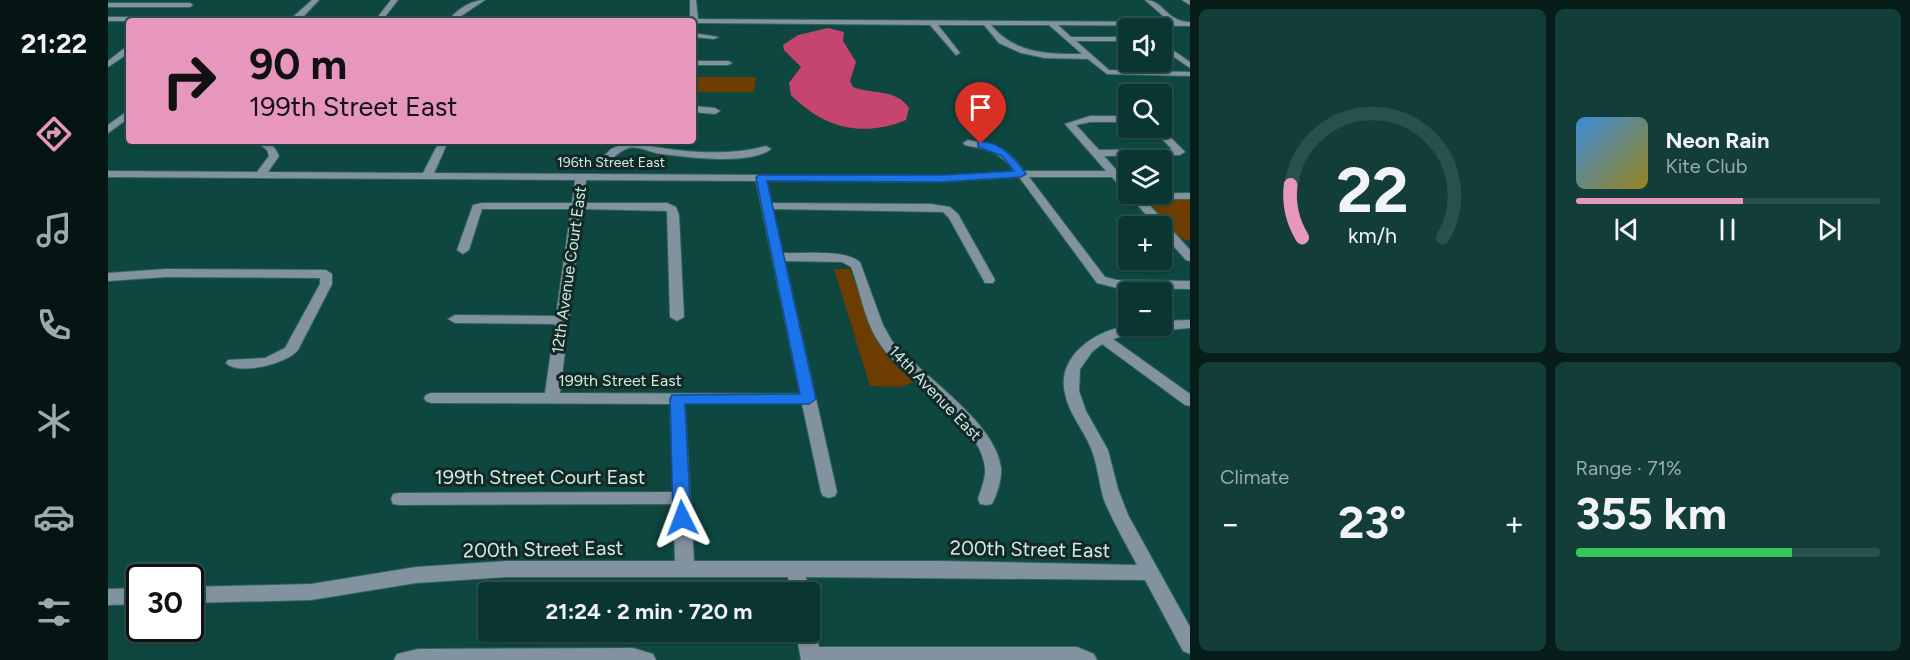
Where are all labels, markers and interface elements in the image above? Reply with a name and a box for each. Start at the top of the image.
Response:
map controls [1118,18,1172,336]
button: sound [1118,18,1172,72]
text: 21:22 [21,27,87,60]
text: 90 m [249,39,347,90]
icon: right [150,42,228,120]
pin [955,82,1006,144]
button: search [1118,84,1172,138]
text: 199th Street East [249,90,457,123]
icon: arrive [964,91,997,124]
icon: directions [33,113,75,155]
text: Neon Rain [1666,127,1769,154]
button: layers [1118,150,1172,204]
text: 22 [1336,153,1408,228]
street label: 196th Street East [557,154,665,171]
text: Kite Club [1666,154,1747,178]
street label: 12th Avenue Court East [548,185,590,355]
icon: music [33,209,75,251]
icon: previous [1610,213,1643,246]
icon: pause [1711,213,1744,246]
icon: next [1813,213,1846,246]
button: + [1118,216,1172,270]
text: km/h [1348,224,1397,249]
button: − [1118,282,1172,336]
icon: phone [33,304,75,346]
street label: 14th Avenue East [885,342,985,444]
street label: 199th Street East [558,371,682,390]
icon: climate [33,400,75,442]
text: Range · 71% [1576,456,1682,480]
street label: 199th Street Court East [435,465,645,489]
text: Climate [1220,465,1289,489]
position arrow [650,486,714,550]
text: 355 km [1576,486,1727,540]
text: 23° [1338,495,1406,549]
icon: car [33,496,75,538]
text: − [1220,504,1241,543]
text: + [1504,504,1525,543]
street label: 200th Street East [463,536,623,562]
street label: 200th Street East [950,536,1110,562]
speed limit sign: 30 [126,564,204,642]
icon: filters [33,591,75,633]
text: 21:24 · 2 min · 720 m [546,598,752,625]

